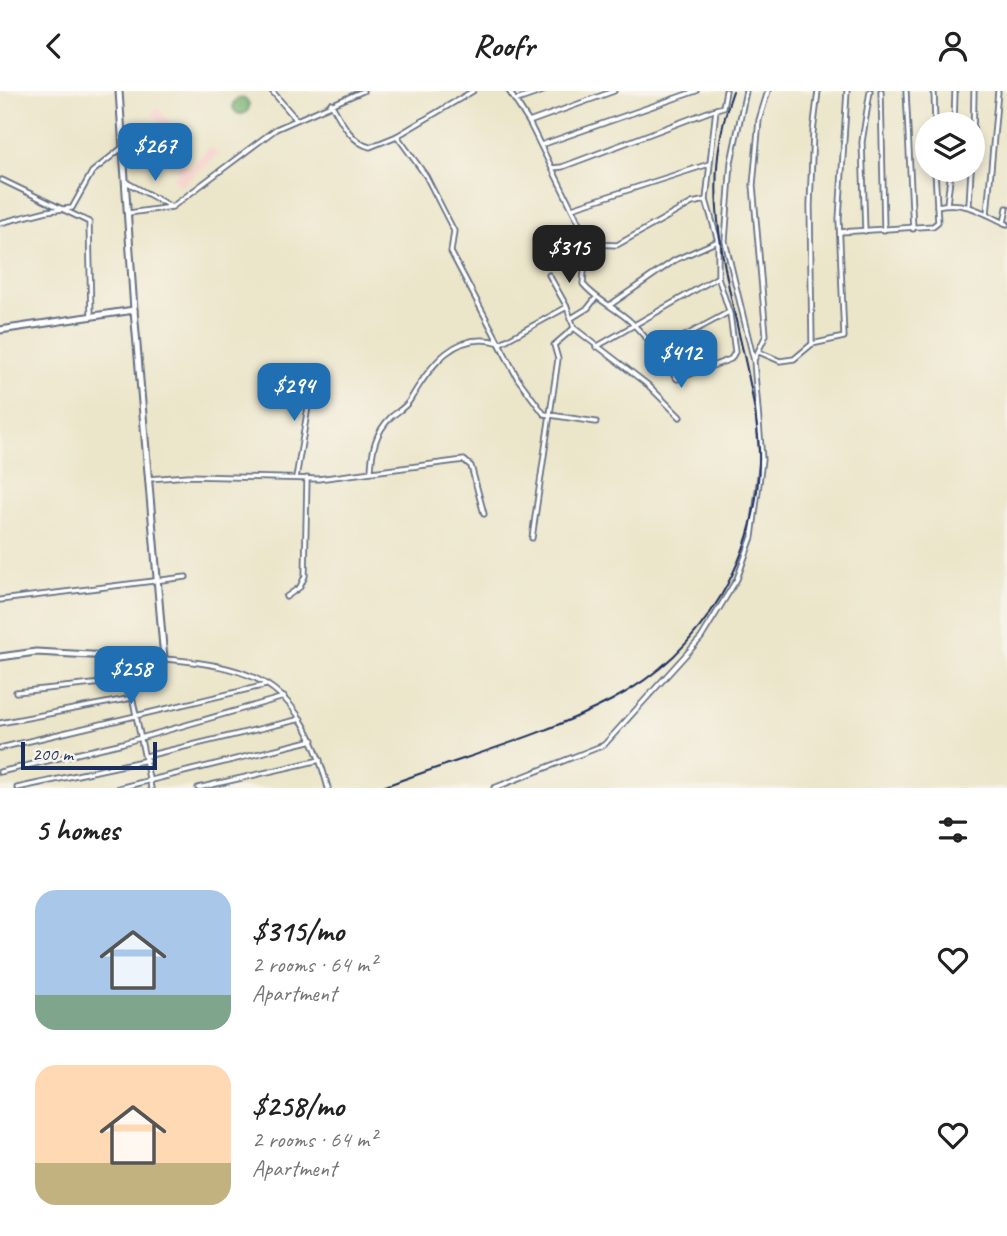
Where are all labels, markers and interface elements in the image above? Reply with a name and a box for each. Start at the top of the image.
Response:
text: Roofr [473,25,534,66]
icon: back [35,27,73,65]
icon: person [934,27,972,65]
map controls [915,112,985,182]
button: layers [915,112,985,182]
pin: $267 [114,123,196,183]
text: $267 [134,131,176,160]
pin: $315 [528,225,610,285]
text: $315 [548,233,590,262]
pin: $412 [640,331,722,390]
text: $412 [660,338,702,367]
pin: $294 [253,363,335,423]
text: $294 [273,371,315,400]
pin: $258 [90,647,172,706]
text: $258 [110,654,152,683]
scale bar [21,739,158,771]
text: 200 m [32,742,73,766]
text: 5 homes [35,811,119,849]
icon: filters [934,811,972,849]
text: $315/mo [252,912,344,950]
icon: home [91,918,175,1002]
icon: heart [934,941,972,979]
text: 2 rooms · 64 m² [252,950,376,979]
text: Apartment [252,979,337,1008]
text: $258/mo [252,1087,344,1125]
icon: home [91,1093,175,1177]
icon: heart [934,1116,972,1154]
text: 2 rooms · 64 m² [252,1125,376,1154]
text: Apartment [252,1154,337,1183]

